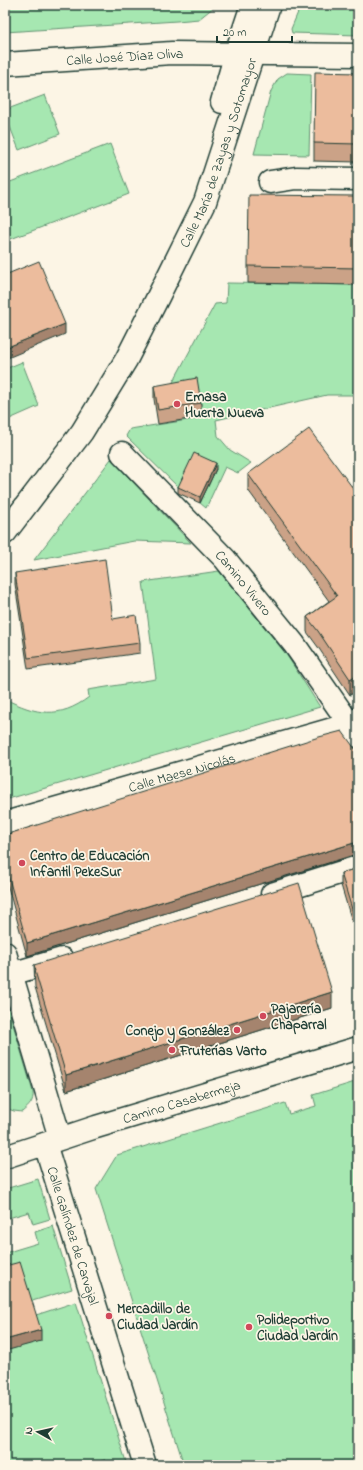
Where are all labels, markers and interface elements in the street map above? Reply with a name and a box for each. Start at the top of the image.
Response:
scale bar [217,18,292,44]
text: 20 m [223,24,246,42]
street label: Calle José Díaz Oliva [65,44,184,72]
street label: Calle María de Zayas y Sotomayor [175,55,263,252]
place label: Emasa Huerta Nueva [185,387,265,424]
marker: Emasa Huerta Nueva [172,399,182,409]
street label: Camino Vivero [210,546,276,621]
street label: Calle Maese Nicolás [126,748,238,799]
place label: Centro de Educación Infantil PekeSur [30,846,149,883]
marker: Centro de Educación Infantil PekeSur [17,858,27,868]
place label: Pajarería Chaparral [271,999,327,1036]
marker: Pajarería Chaparral [258,1011,268,1021]
place label: Conejo y González [126,1021,230,1044]
marker: Conejo y González [232,1025,242,1035]
place label: Fruterías Varto [179,1041,267,1062]
marker: Fruterías Varto [167,1045,177,1055]
street label: Camino Casabermeja [120,1075,243,1130]
street label: Calle Galíndez de Carvajal [41,1164,104,1308]
place label: Mercadillo de Ciudad Jardín [117,1299,198,1336]
place label: Polideportivo Ciudad Jardín [257,1310,338,1347]
marker: Mercadillo de Ciudad Jardín [104,1311,114,1321]
marker: Polideportivo Ciudad Jardín [244,1322,254,1332]
north arrow [18,1412,58,1452]
text: N [21,1426,38,1436]

